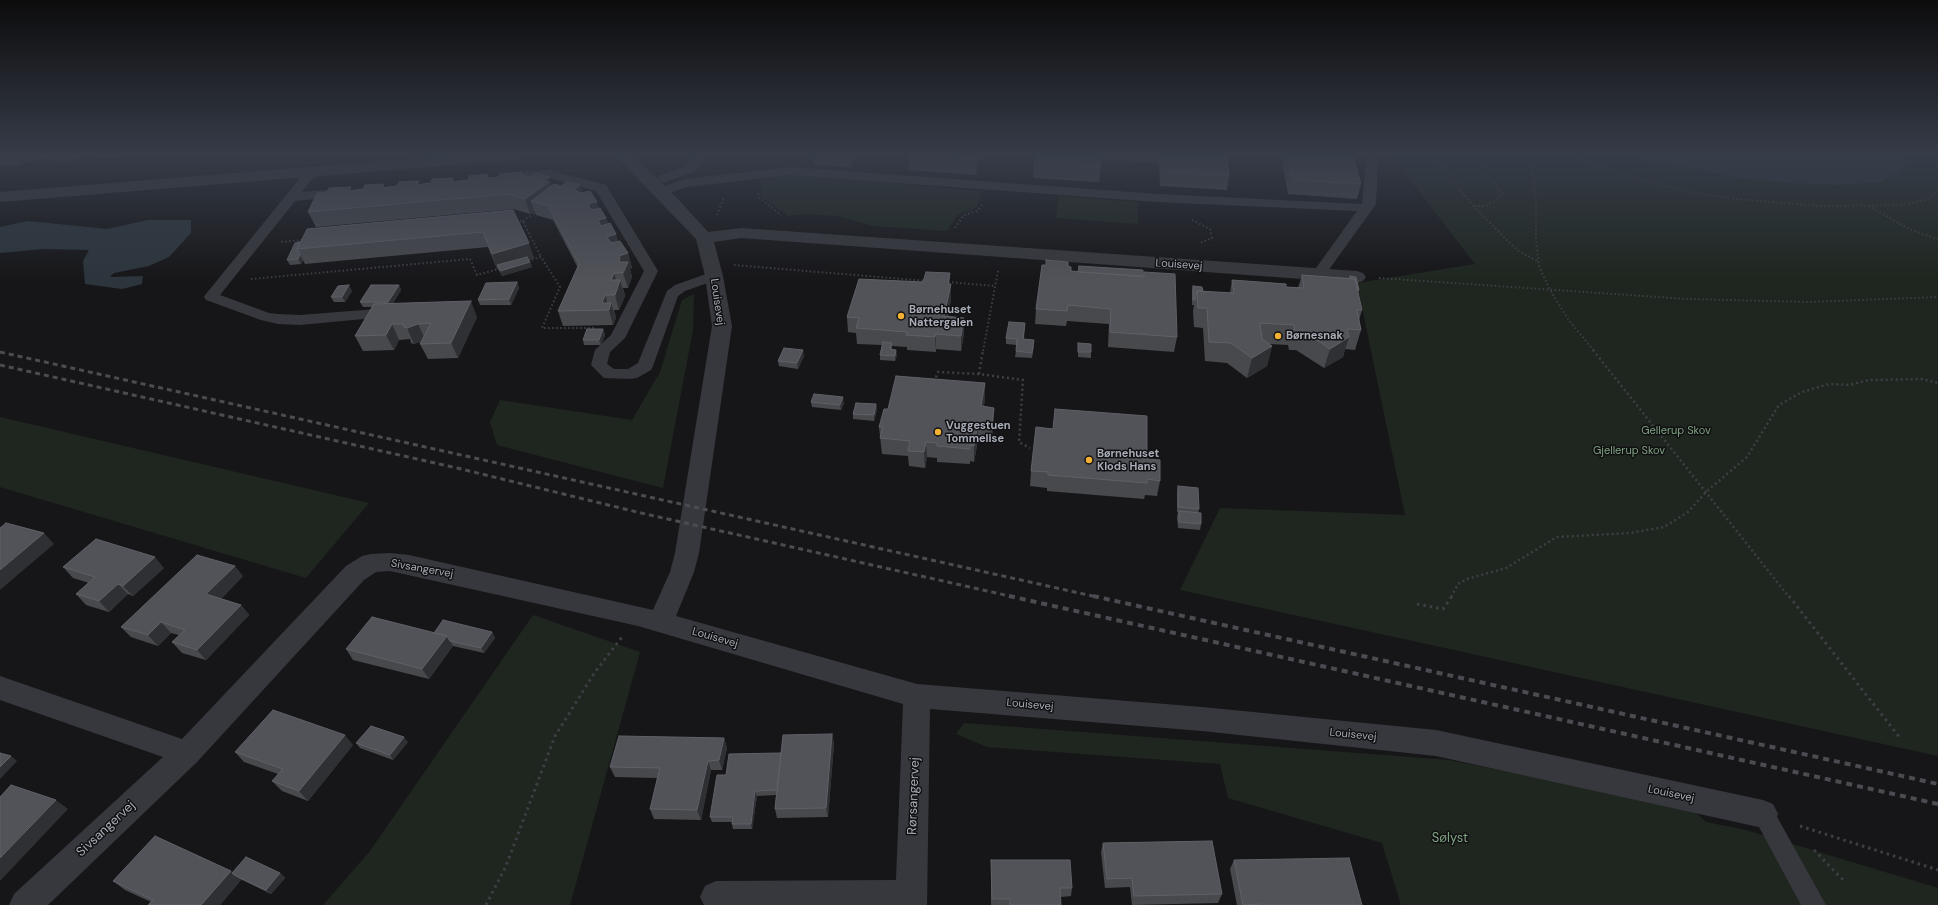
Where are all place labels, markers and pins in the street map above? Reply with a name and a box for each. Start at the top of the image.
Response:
place label: Børnehuset Nattergalen [909,303,973,329]
marker: Børnehuset Nattergalen [896,311,906,321]
place label: Børnesnak [1286,329,1343,343]
marker: Børnesnak [1273,331,1283,341]
place label: Vuggestuen Tommelise [946,419,1011,445]
marker: Vuggestuen Tommelise [933,427,943,437]
place label: Børnehuset Klods Hans [1097,447,1159,473]
marker: Børnehuset Klods Hans [1084,455,1094,465]

